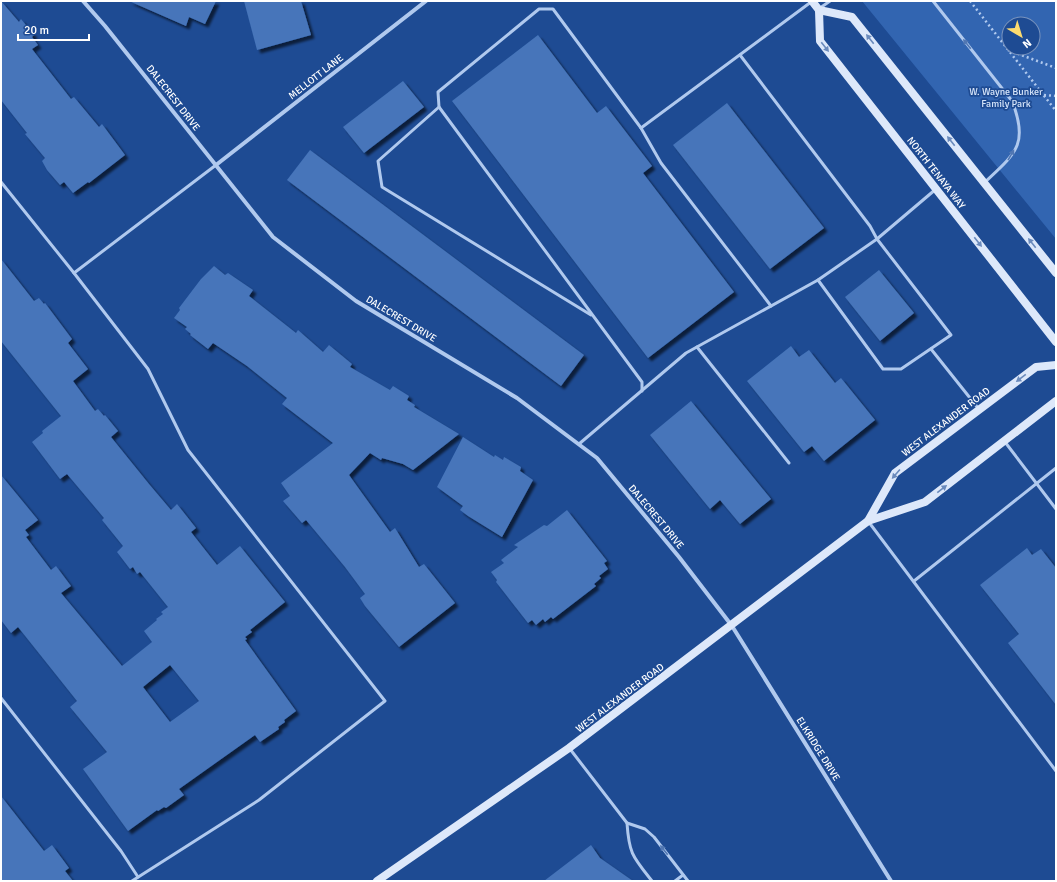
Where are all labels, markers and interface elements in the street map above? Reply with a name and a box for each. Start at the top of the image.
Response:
scale bar [18,16,89,42]
north arrow [1001,16,1041,56]
text: 20 m [24,23,49,38]
one-way arrow [866,34,875,45]
text: N [1020,36,1034,51]
one-way arrow [963,39,971,50]
one-way arrow [821,41,829,52]
street label: MELLOTT LANE [286,52,346,102]
street label: DALECREST DRIVE [144,63,203,134]
park label: W. Wayne Bunker Family Park [969,86,1043,110]
street label: NORTH TENAYA WAY [904,135,968,211]
one-way arrow [947,136,955,147]
one-way arrow [1008,149,1015,161]
one-way arrow [973,236,982,247]
one-way arrow [1027,237,1036,248]
street label: DALECREST DRIVE [364,293,439,345]
one-way arrow [1015,374,1026,382]
street label: WEST ALEXANDER ROAD [899,385,993,459]
one-way arrow [892,469,900,479]
street label: DALECREST DRIVE [626,482,687,552]
one-way arrow [936,485,947,493]
street label: WEST ALEXANDER ROAD [573,661,667,735]
street label: ELKRIDGE DRIVE [793,715,843,784]
one-way arrow [661,845,669,855]

